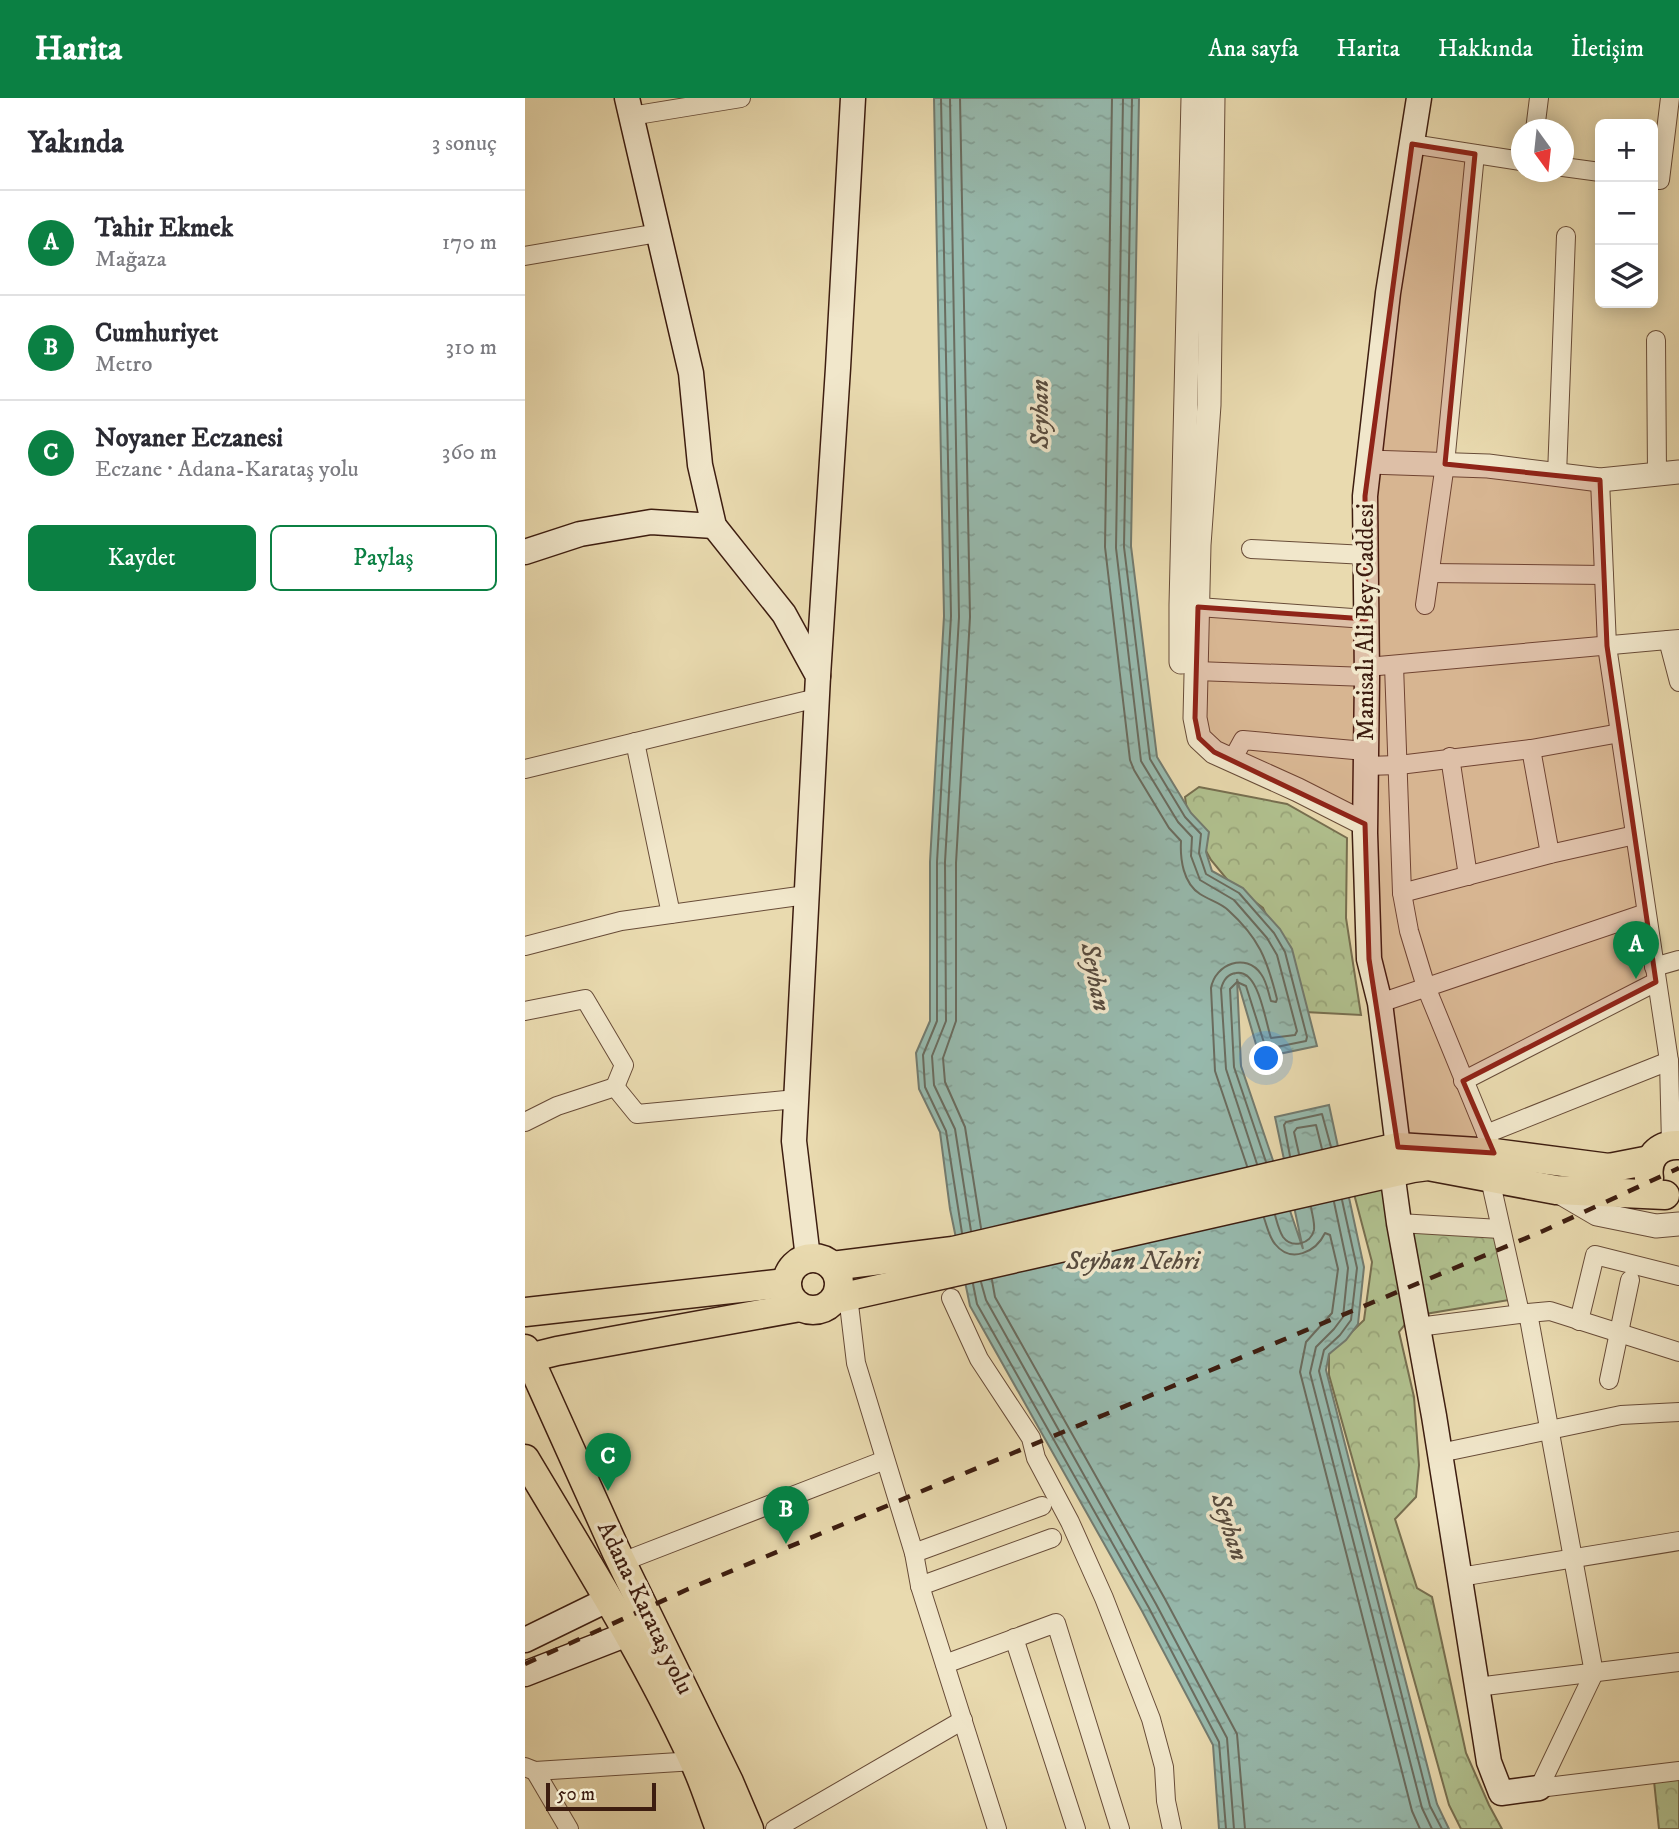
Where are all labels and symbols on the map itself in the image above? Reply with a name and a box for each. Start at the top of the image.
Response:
north arrow [1511,119,1574,182]
water label: Seyhan [1024,379,1057,450]
street label: Manisalı Ali Bey Caddesi [1351,503,1381,741]
pin: A [1613,921,1659,979]
water label: Seyhan [1072,939,1118,1014]
your location [1249,1041,1283,1075]
water label: Seyhan Nehri [1065,1245,1202,1278]
pin: C [585,1433,631,1491]
pin: B [763,1486,809,1544]
water label: Seyhan [1202,1488,1255,1565]
street label: Adana-Karataş yolu [590,1517,700,1699]
scale bar [546,1780,656,1812]

